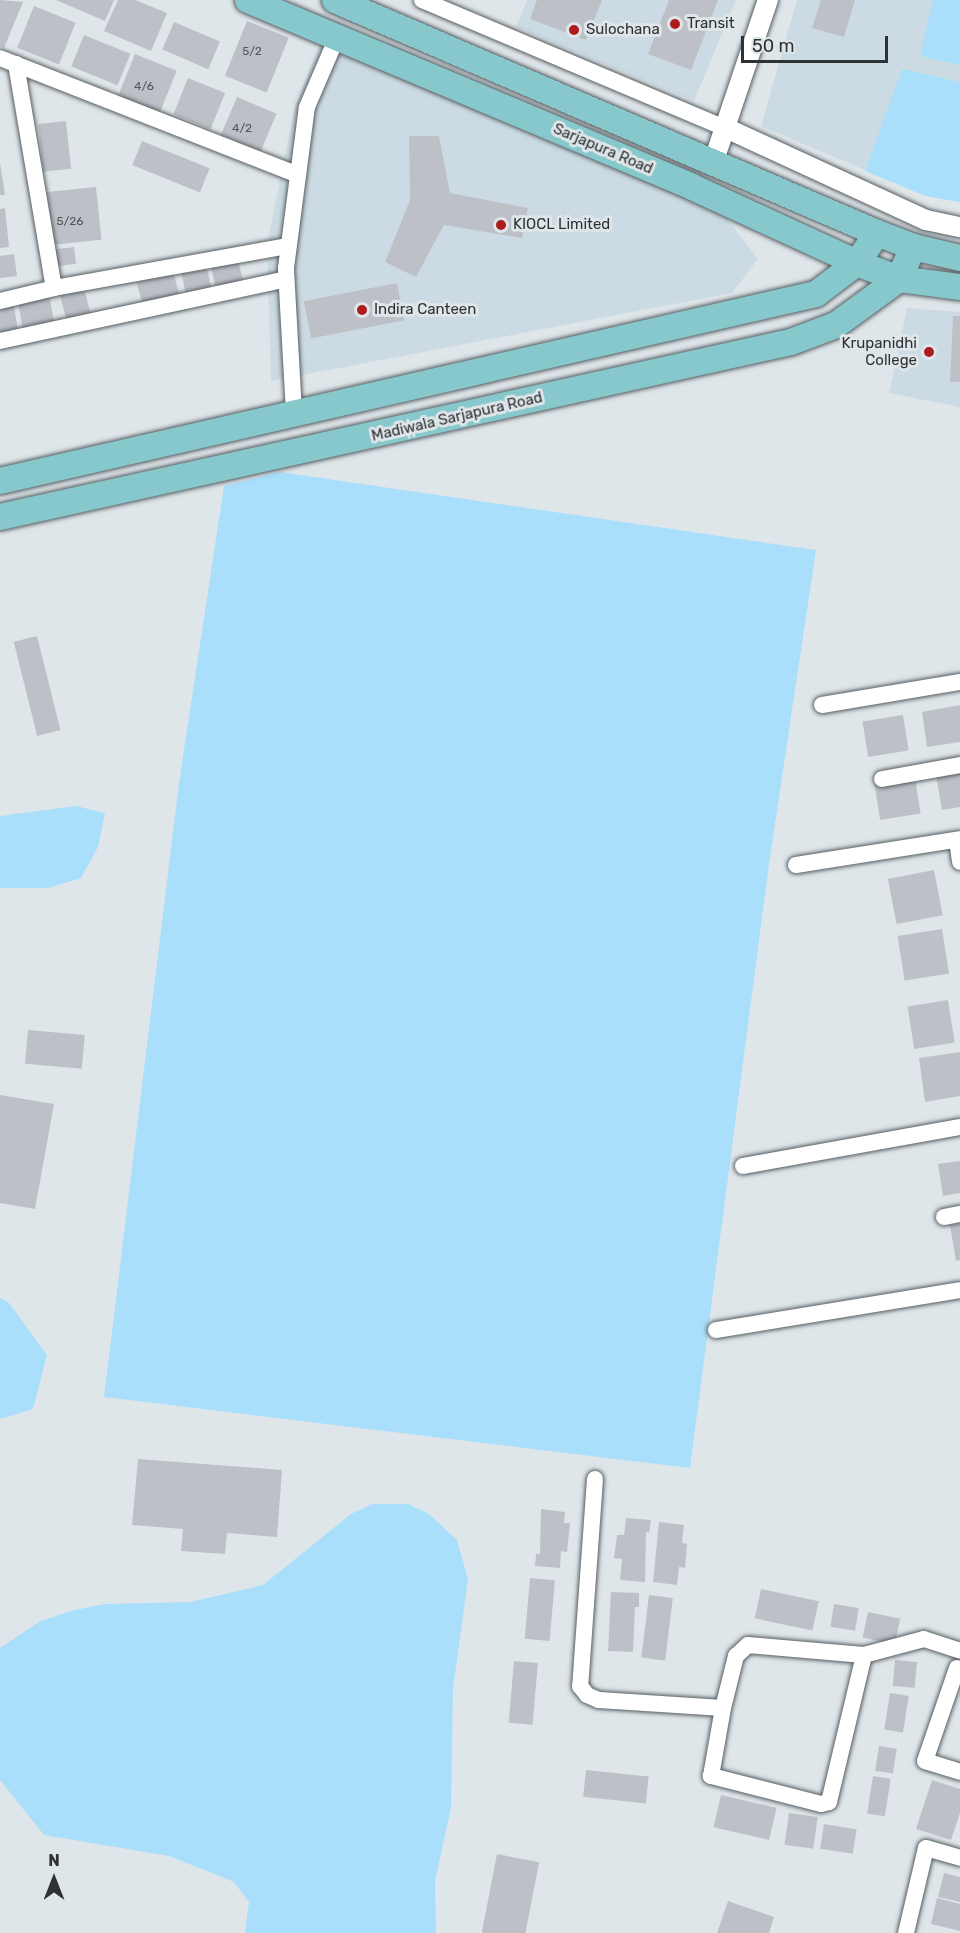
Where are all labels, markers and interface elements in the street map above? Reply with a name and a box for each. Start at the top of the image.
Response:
place label: Transit [687,15,735,33]
marker: Transit [668,17,682,31]
place label: Sulochana [586,21,660,39]
marker: Sulochana [567,23,581,37]
scale bar [744,24,891,62]
text: 50 m [752,35,795,57]
house number: 5/2 [242,45,262,59]
house number: 4/6 [134,80,154,94]
street label: Sarjapura Road [550,120,656,178]
house number: 4/2 [232,122,252,136]
house number: 5/26 [57,215,83,229]
place label: KIOCL Limited [513,216,611,234]
marker: KIOCL Limited [494,218,508,232]
place label: Indira Canteen [374,301,476,319]
marker: Indira Canteen [355,303,369,317]
place label: Krupanidhi College [842,334,917,369]
marker: Krupanidhi College [922,345,936,359]
street label: Madiwala Sarjapura Road [370,389,544,445]
north arrow [24,1849,84,1909]
text: N [48,1851,60,1870]

